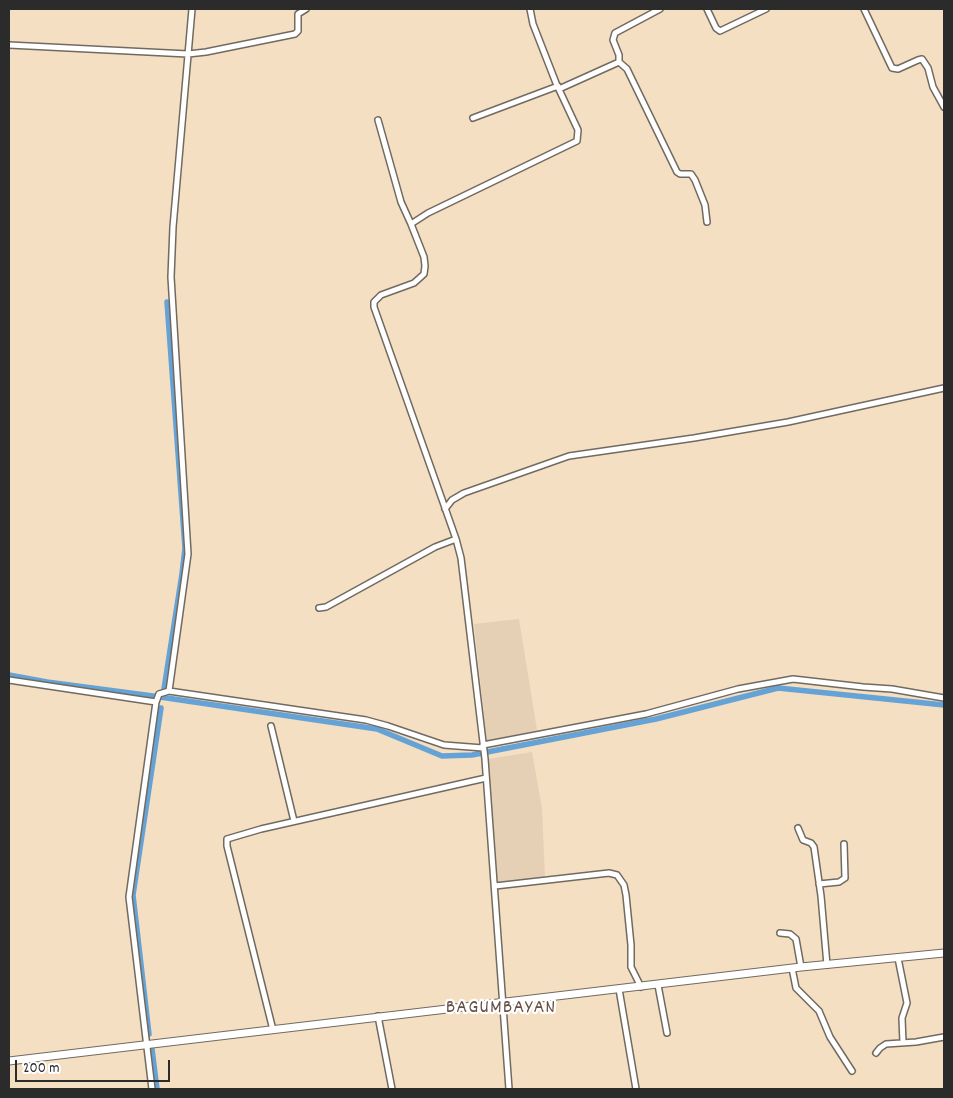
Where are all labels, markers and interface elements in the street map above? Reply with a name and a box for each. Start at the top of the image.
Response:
district label: BAGUMBAYAN [445,997,557,1021]
scale bar [18,1050,172,1082]
text: 200 m [23,1058,60,1080]

